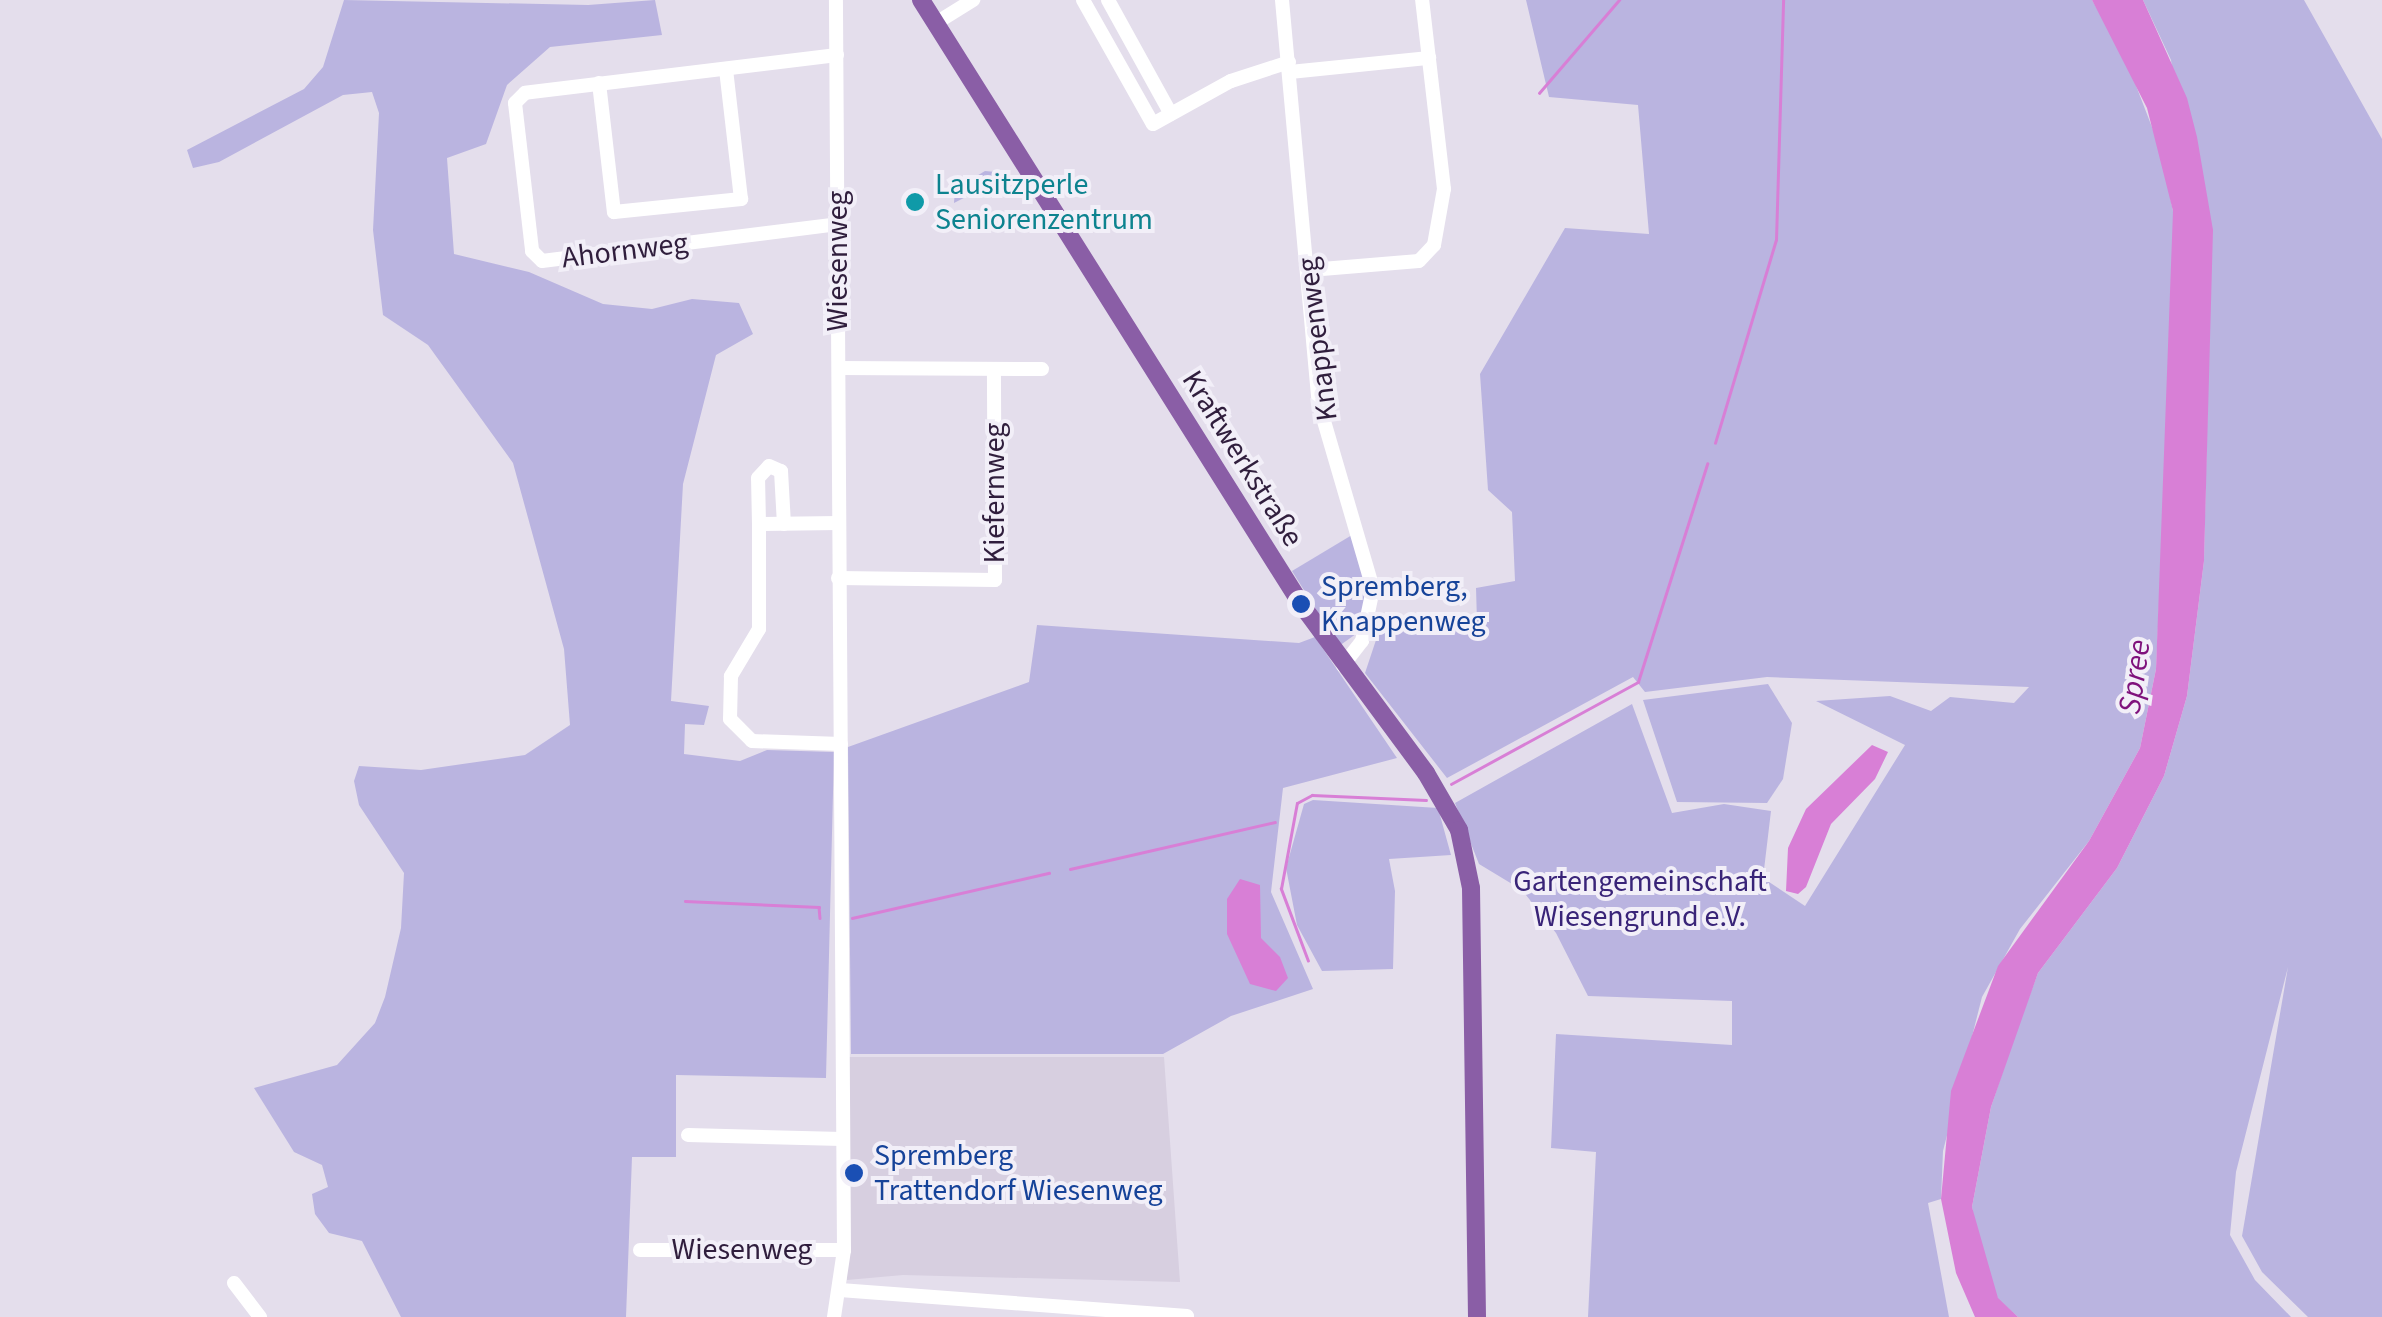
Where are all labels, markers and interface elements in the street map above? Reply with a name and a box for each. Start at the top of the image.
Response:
place label: Lausitzperle Seniorenzentrum [935,167,1153,238]
street label: Wiesenweg [820,191,856,331]
marker: Lausitzperle Seniorenzentrum [904,191,926,213]
street label: Ahornweg [560,225,690,277]
street label: Knappenweg [1290,255,1346,423]
street label: Kraftwerkstraße [1174,364,1310,554]
street label: Kiefernweg [977,423,1013,563]
place label: Spremberg, Knappenweg [1321,569,1486,640]
marker: Spremberg, Knappenweg [1290,593,1312,615]
water label: Spree [2111,637,2159,717]
park label: Gartengemeinschaft Wiesengrund e.V. [1513,864,1767,934]
place label: Spremberg Trattendorf Wiesenweg [874,1138,1163,1208]
marker: Spremberg Trattendorf Wiesenweg [843,1162,865,1184]
street label: Wiesenweg [672,1232,812,1268]

